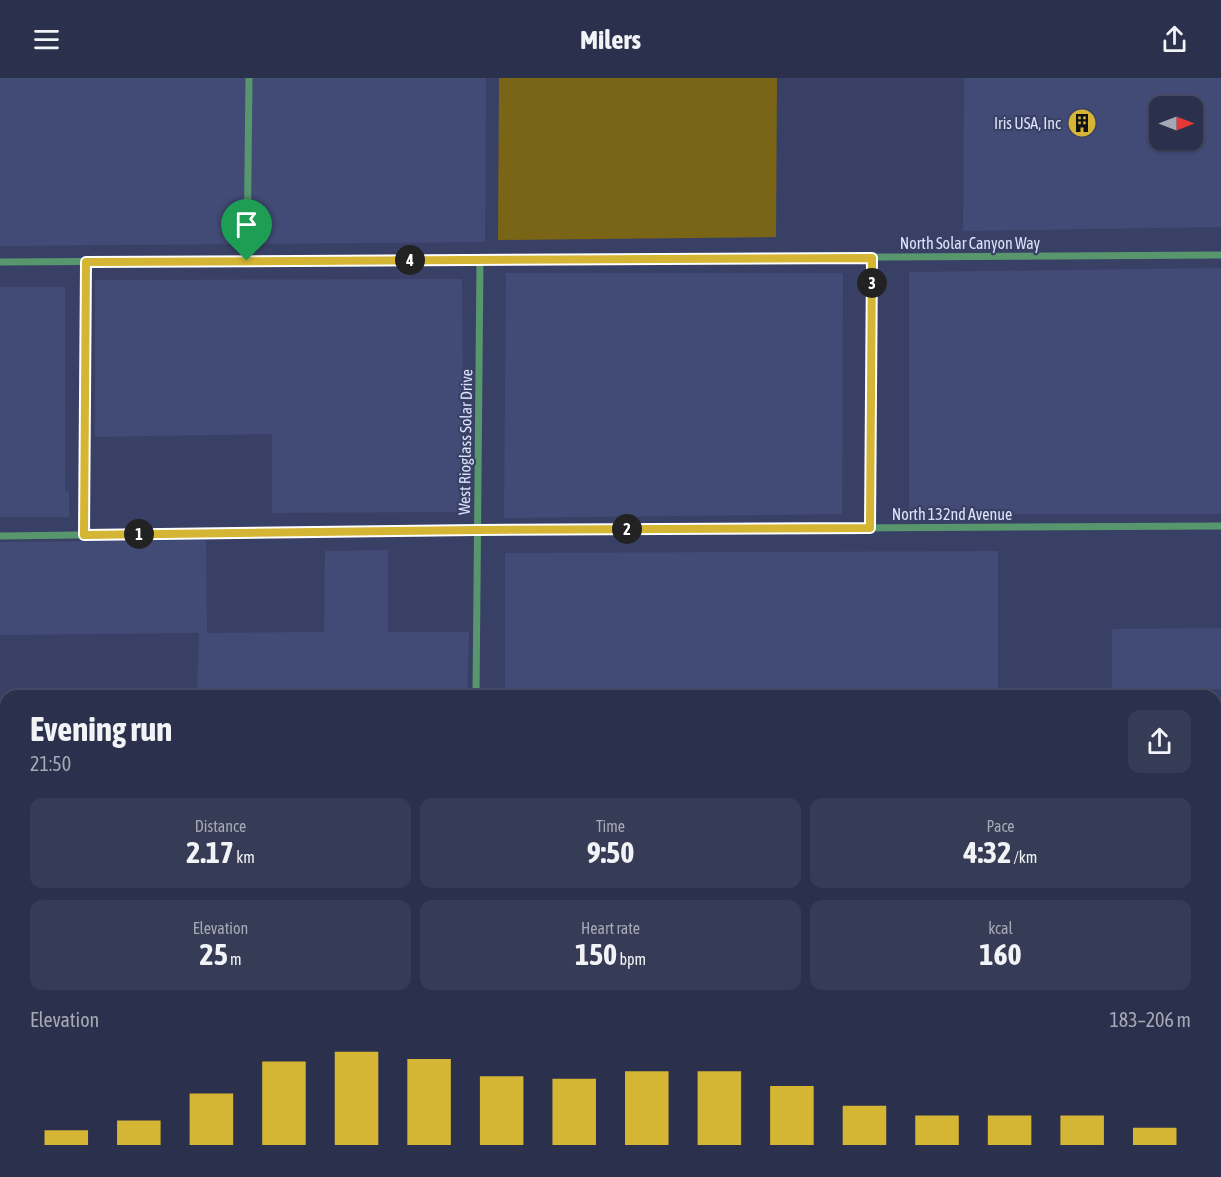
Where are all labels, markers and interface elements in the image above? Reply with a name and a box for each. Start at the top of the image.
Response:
icon: menu [30,23,63,56]
icon: share [1158,23,1191,56]
text: Milers [580,24,641,55]
north arrow [1149,96,1203,150]
map controls [1149,96,1203,150]
building icon: Iris USA, Inc [1066,107,1098,139]
place label: Iris USA, Inc [994,114,1061,132]
pin [221,199,272,261]
icon: arrive [230,208,263,241]
street label: North Solar Canyon Way [900,234,1041,253]
pin: 4 [395,245,425,275]
text: 4 [406,251,414,269]
pin: 3 [857,268,887,298]
text: 3 [868,274,876,292]
street label: West Rioglass Solar Drive [455,369,476,515]
street label: North 132nd Avenue [892,505,1012,523]
pin: 2 [612,514,642,544]
pin: 1 [124,519,154,549]
text: 2 [623,520,631,538]
text: 1 [135,525,143,543]
text: Evening run [30,710,172,748]
button: share [1128,710,1191,773]
text: 21:50 [30,752,71,775]
text: Distance [195,817,246,835]
text: Time [596,817,625,835]
text: Pace [986,817,1015,835]
text: 2.17 [186,835,234,869]
text: 9:50 [587,835,634,869]
text: 4:32 [964,835,1011,869]
text: km [234,848,255,866]
text: /km [1011,848,1037,866]
text: Elevation [193,919,248,937]
text: Heart rate [581,919,640,937]
text: kcal [988,919,1013,937]
text: 25 [200,937,228,971]
text: 150 [575,937,617,971]
text: 160 [979,937,1022,971]
text: m [228,950,241,968]
text: bpm [617,950,646,968]
text: Elevation [30,1008,99,1031]
text: 183–206 m [1109,1008,1191,1031]

